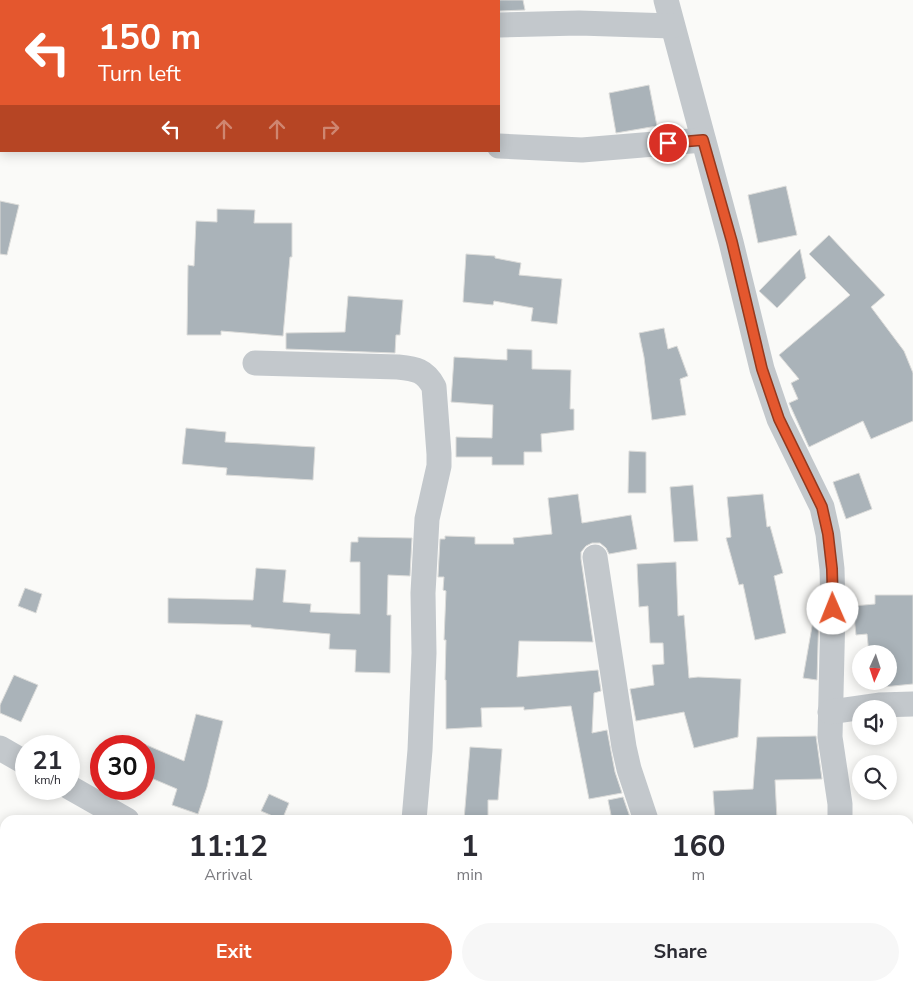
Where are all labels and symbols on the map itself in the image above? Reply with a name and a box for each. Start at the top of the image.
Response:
pin [647,122,689,164]
position arrow [806,582,858,634]
north arrow [852,645,898,690]
speed limit sign: 30 [90,735,155,800]

